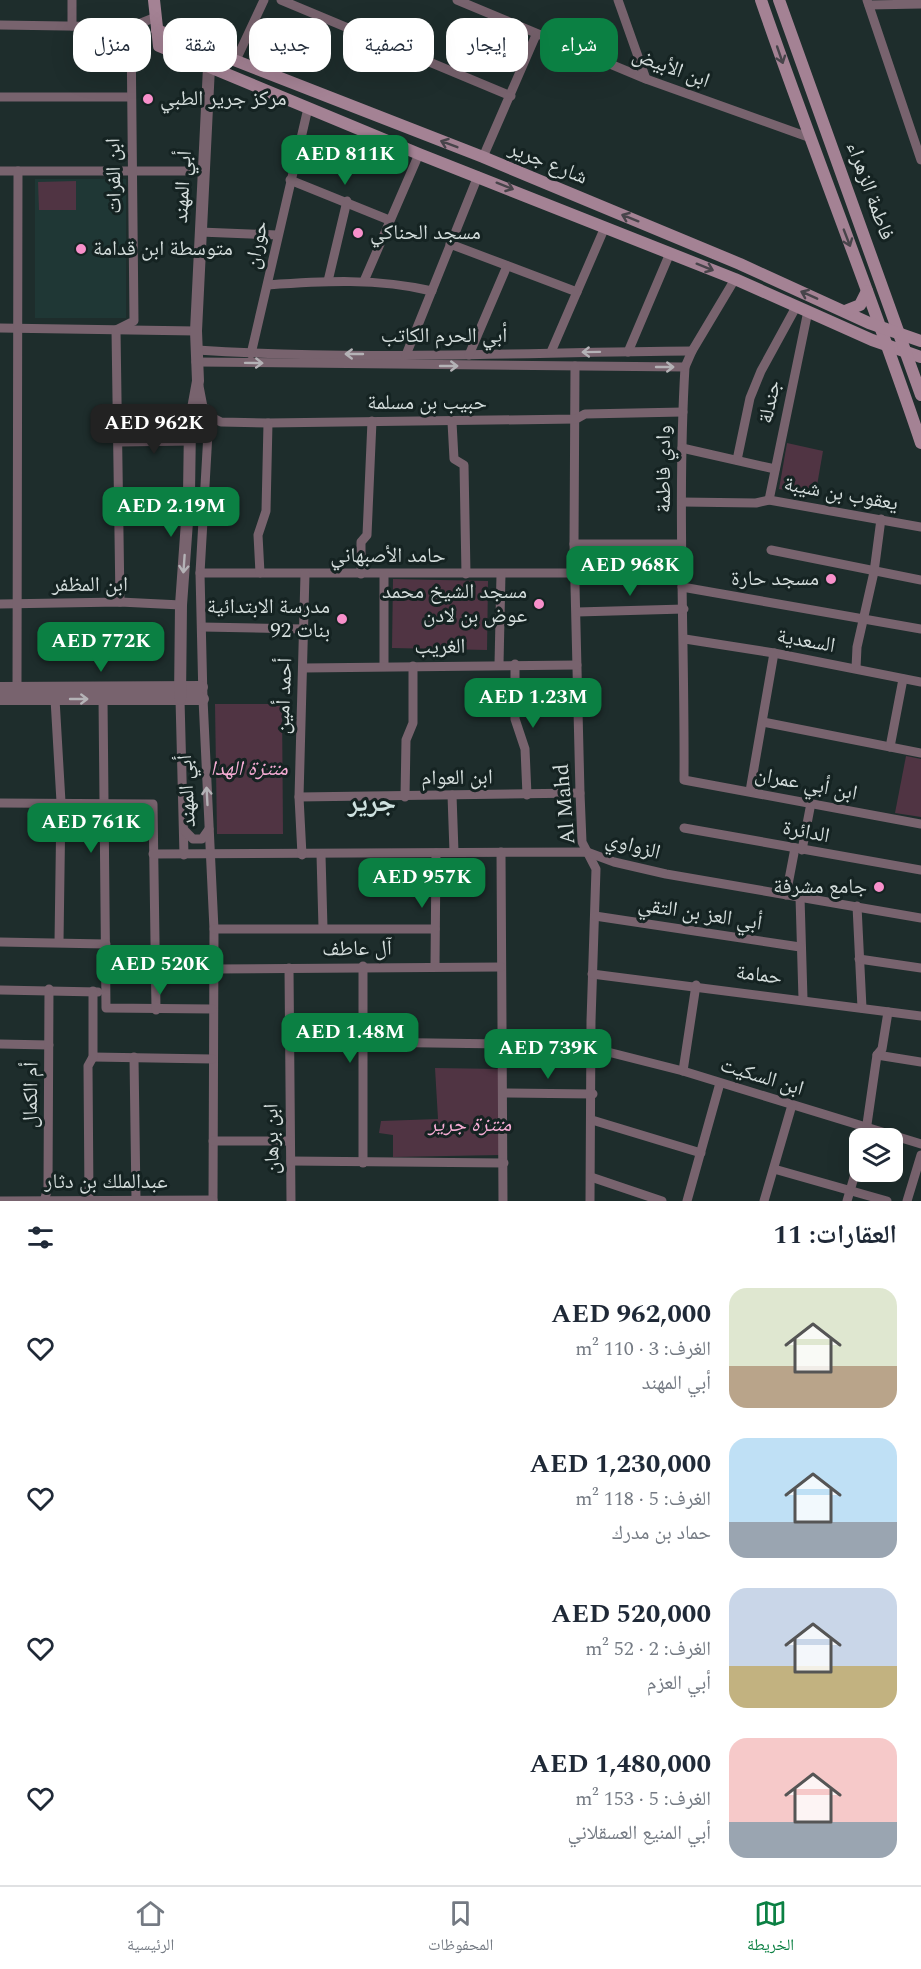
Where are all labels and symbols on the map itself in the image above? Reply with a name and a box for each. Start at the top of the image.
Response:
street label: ابن الأبيض [628,39,714,97]
one-way arrow [775,45,786,64]
place label: مركز جرير الطبي [160,83,287,115]
marker: مركز جرير الطبي [141,92,155,106]
street label: شارع جرير [503,132,592,193]
pin: AED 811K [283,135,407,186]
street label: فاطمة الزهراء [837,137,903,245]
street label: ابن الفرات [97,138,131,214]
one-way arrow [441,138,459,149]
street label: أبي المهند [165,150,201,224]
one-way arrow [495,181,514,192]
one-way arrow [621,212,639,223]
place label: مسجد الحناكي [370,217,481,249]
street label: حوران [237,218,277,272]
marker: مسجد الحناكي [351,226,365,240]
one-way arrow [842,228,853,247]
place label: متوسطة ابن قدامة [93,233,233,265]
marker: متوسطة ابن قدامة [74,242,88,256]
one-way arrow [695,262,714,273]
one-way arrow [800,288,818,300]
street label: أبي الحرم الكاتب [381,320,507,352]
one-way arrow [582,346,602,358]
one-way arrow [345,348,365,360]
one-way arrow [244,357,264,368]
one-way arrow [439,360,459,372]
one-way arrow [655,361,675,373]
street label: جندلة [750,377,790,427]
street label: حبيب بن مسلمة [367,387,487,419]
pin: AED 962K [92,404,216,455]
street label: وادي فاطمة [648,425,680,513]
street label: يعقوب بن شيبة [781,468,901,520]
pin: AED 2.19M [102,487,240,538]
street label: حامد الأصبهاني [330,540,446,572]
pin: AED 968K [568,546,692,597]
one-way arrow [178,554,189,574]
place label: مسجد حارة [731,563,819,595]
street label: ابن المظفر [51,569,128,601]
marker: مسجد حارة [824,572,838,586]
place label: مسجد الشيخ محمد عوض بن لادن [382,576,527,632]
place label: مدرسة الابتدائية 92 بنات [207,591,330,647]
marker: مسجد الشيخ محمد عوض بن لادن [532,597,546,611]
marker: مدرسة الابتدائية 92 بنات [335,612,349,626]
street label: السعدية [774,620,838,662]
pin: AED 772K [39,622,163,673]
street label: الغريب [414,631,466,663]
street label: أحمد أمين [267,657,301,735]
pin: AED 1.23M [464,678,602,729]
one-way arrow [69,693,89,705]
park label: منتزة الهدا [210,753,288,785]
street label: أبي المهند [169,754,205,828]
street label: ابن أبي عمران [752,758,860,810]
street label: ابن العوام [421,761,493,795]
street label: Al Mahd [546,762,584,846]
district label: جرير [347,782,396,824]
one-way arrow [202,787,213,807]
pin: AED 761K [29,803,153,854]
street label: الدائرة [780,812,832,852]
street label: الزواوي [602,823,664,869]
pin: AED 957K [360,858,484,909]
place label: جامع مشرفة [773,871,867,903]
marker: جامع مشرفة [872,880,886,894]
street label: أبي العز بن التقي [636,888,764,940]
street label: آل عاطف [322,932,393,966]
pin: AED 520K [98,945,222,996]
street label: حمامة [734,956,784,994]
pin: AED 1.48M [281,1013,419,1064]
pin: AED 739K [486,1029,610,1080]
street label: ابن السكيت [716,1049,808,1105]
street label: أم الكمال [14,1062,48,1128]
street label: ابن برهان [255,1103,289,1175]
park label: منتزة جرير [427,1109,512,1141]
street label: عبدالملك بن دثار [43,1166,168,1198]

